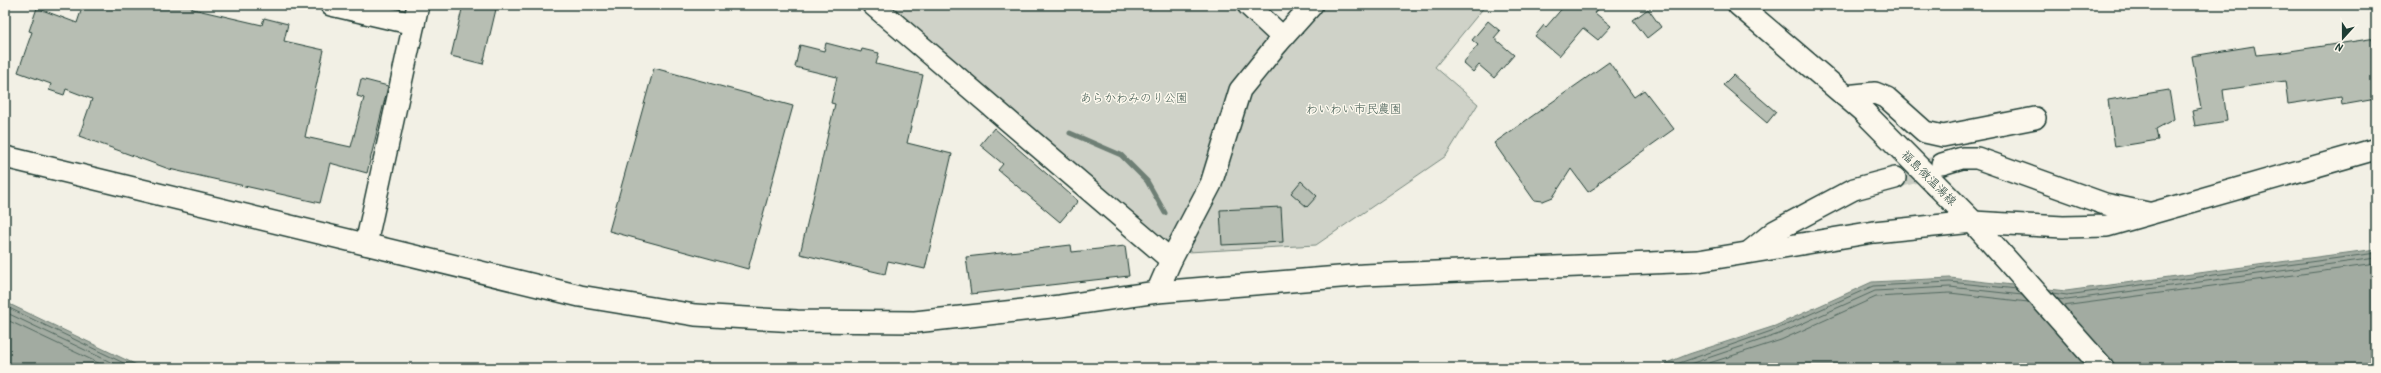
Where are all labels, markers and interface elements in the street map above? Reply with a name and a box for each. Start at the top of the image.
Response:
north arrow [2323,18,2363,58]
text: N [2333,37,2346,56]
park label: あらかわみのり公園 [1080,89,1188,108]
park label: わいわい市民農園 [1306,100,1402,119]
street label: 福島微温湯線 [1896,146,1961,211]

